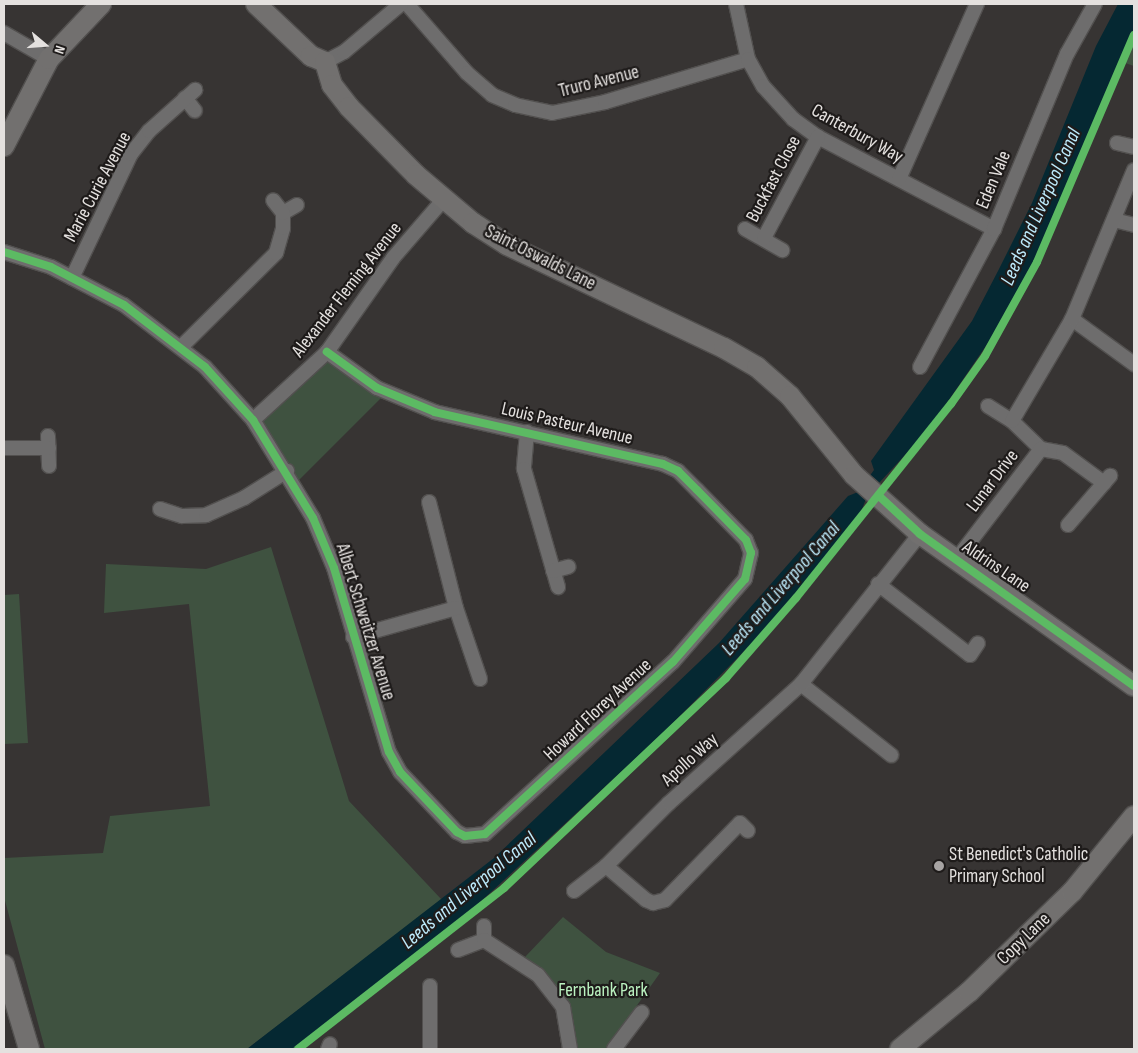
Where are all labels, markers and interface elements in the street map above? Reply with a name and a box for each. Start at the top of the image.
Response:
north arrow [20,20,70,70]
text: N [51,44,69,56]
street label: Truro Avenue [556,61,642,103]
street label: Canterbury Way [807,99,907,169]
water label: Leeds and Liverpool Canal [996,125,1086,289]
street label: Marie Curie Avenue [59,128,137,246]
street label: Buckfast Close [742,132,806,226]
street label: Eden Vale [972,148,1016,212]
street label: Alexander Fleming Avenue [287,218,407,362]
street label: Saint Oswalds Lane [481,220,599,296]
street label: Louis Pasteur Avenue [499,398,635,450]
street label: Lunar Drive [962,445,1024,517]
water label: Leeds and Liverpool Canal [716,517,846,661]
street label: Aldrins Lane [958,536,1034,598]
street label: Albert Schweitzer Avenue [330,541,400,703]
street label: Howard Florey Avenue [539,654,657,766]
street label: Apollo Way [657,729,723,791]
water label: Leeds and Liverpool Canal [397,827,541,955]
place label: St Benedict's Catholic Primary School [949,844,1088,888]
marker: St Benedict's Catholic Primary School [933,860,945,872]
street label: Copy Lane [993,908,1055,970]
park label: Fernbank Park [558,980,648,1002]

